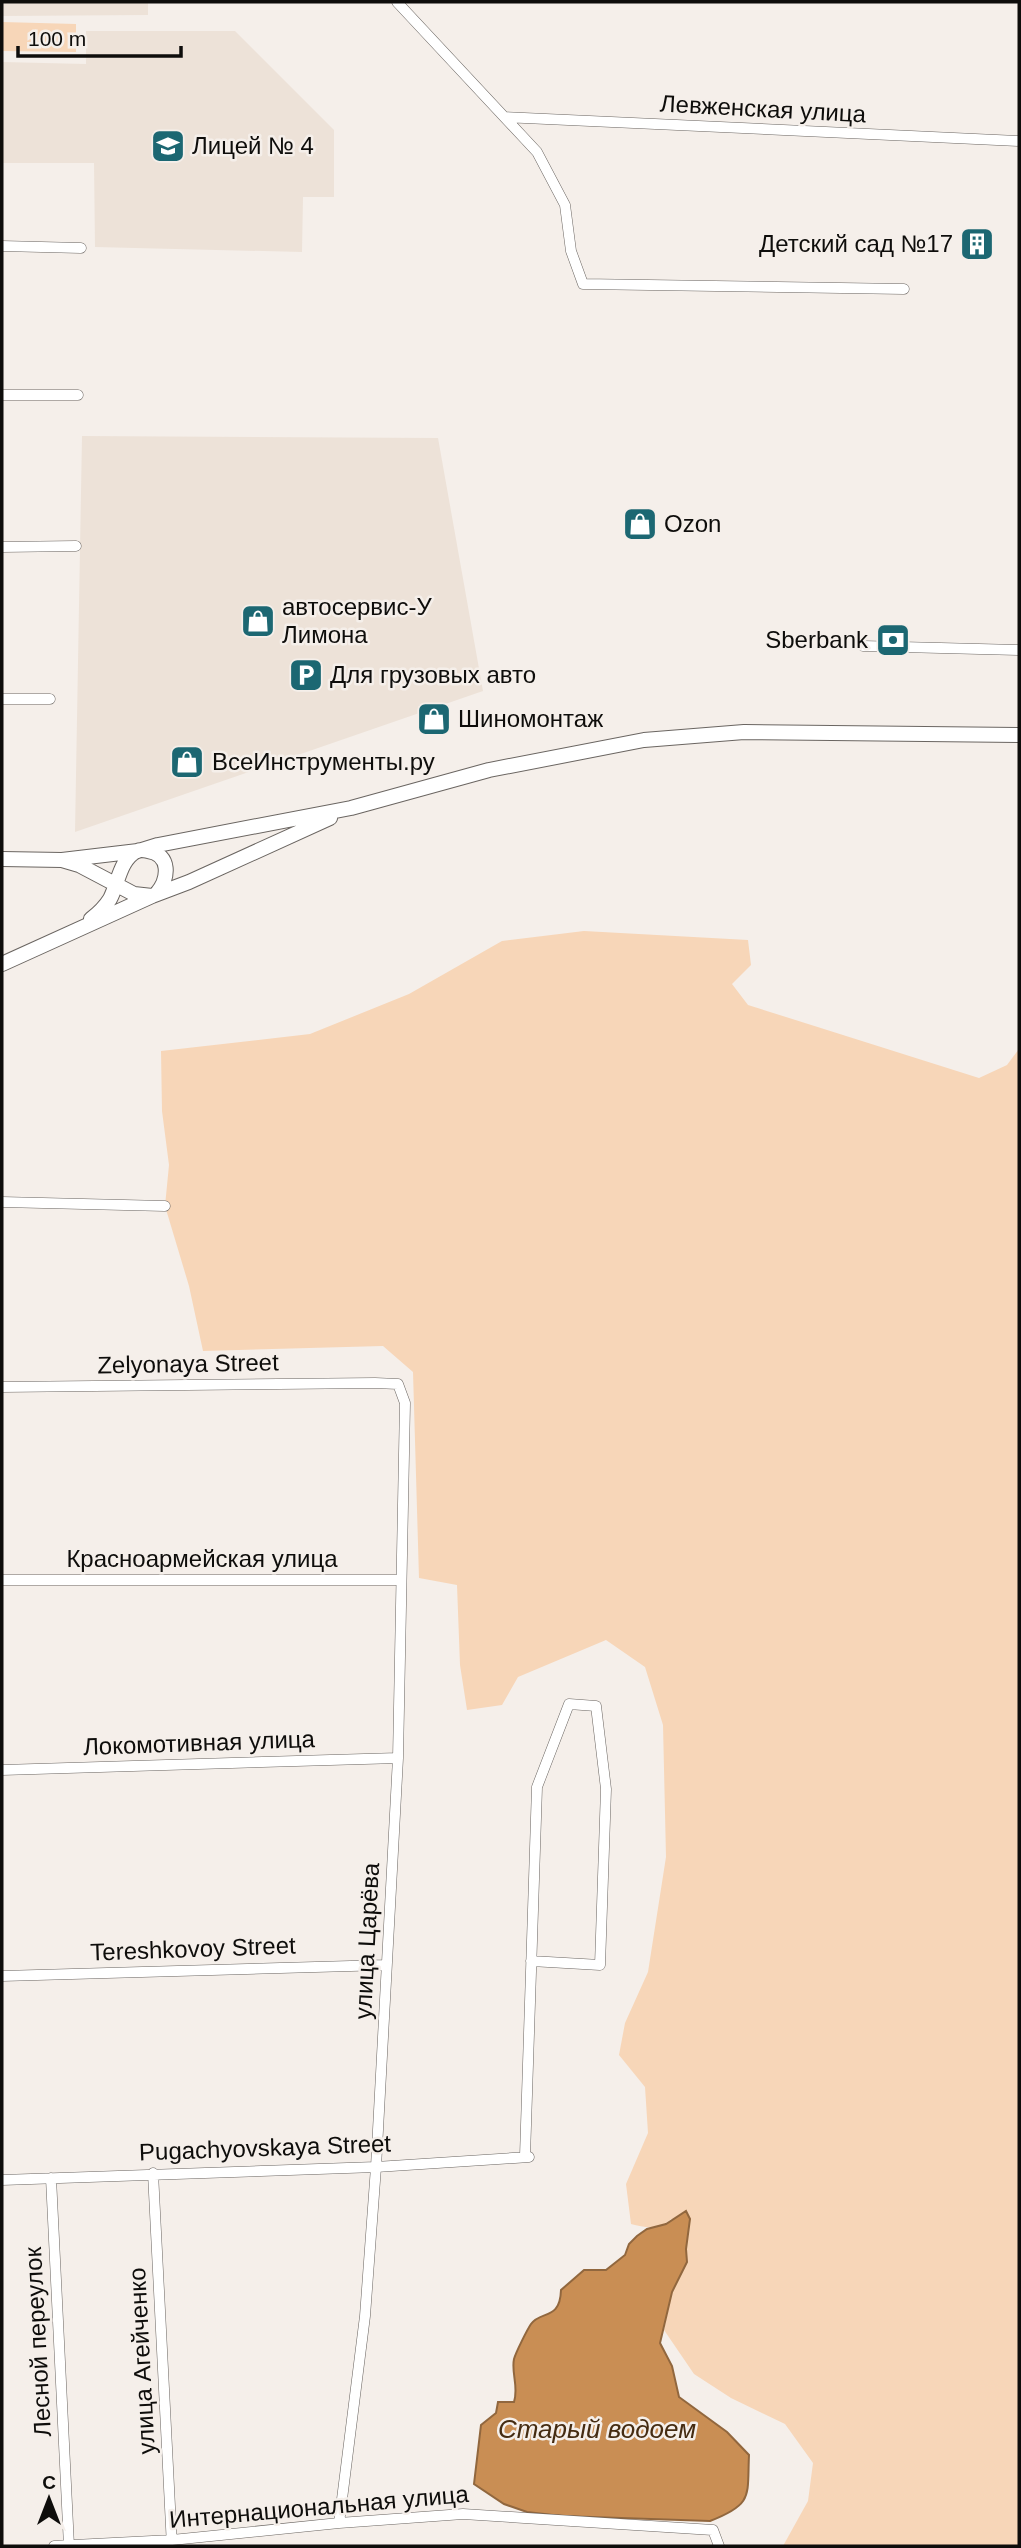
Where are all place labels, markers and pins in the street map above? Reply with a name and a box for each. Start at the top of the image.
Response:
school or university icon: Лицей № 4 [149,127,187,165]
place label: Лицей № 4 [192,132,314,159]
building icon: Детский сад №17 [958,225,996,263]
place label: Детский сад №17 [759,230,953,257]
shop icon: Ozon [621,505,659,543]
place label: Ozon [664,510,721,537]
place label: автосервис-У Лимона [282,593,432,648]
shop icon: автосервис-У Лимона [239,602,277,640]
bank icon: Sberbank [874,621,912,659]
place label: Sberbank [765,626,869,653]
parking icon: Для грузовых авто [287,656,325,694]
place label: Для грузовых авто [330,661,536,688]
shop icon: Шиномонтаж [415,700,453,738]
place label: Шиномонтаж [458,705,603,732]
shop icon: ВсеИнструменты.ру [168,743,206,781]
place label: ВсеИнструменты.ру [212,748,435,775]

